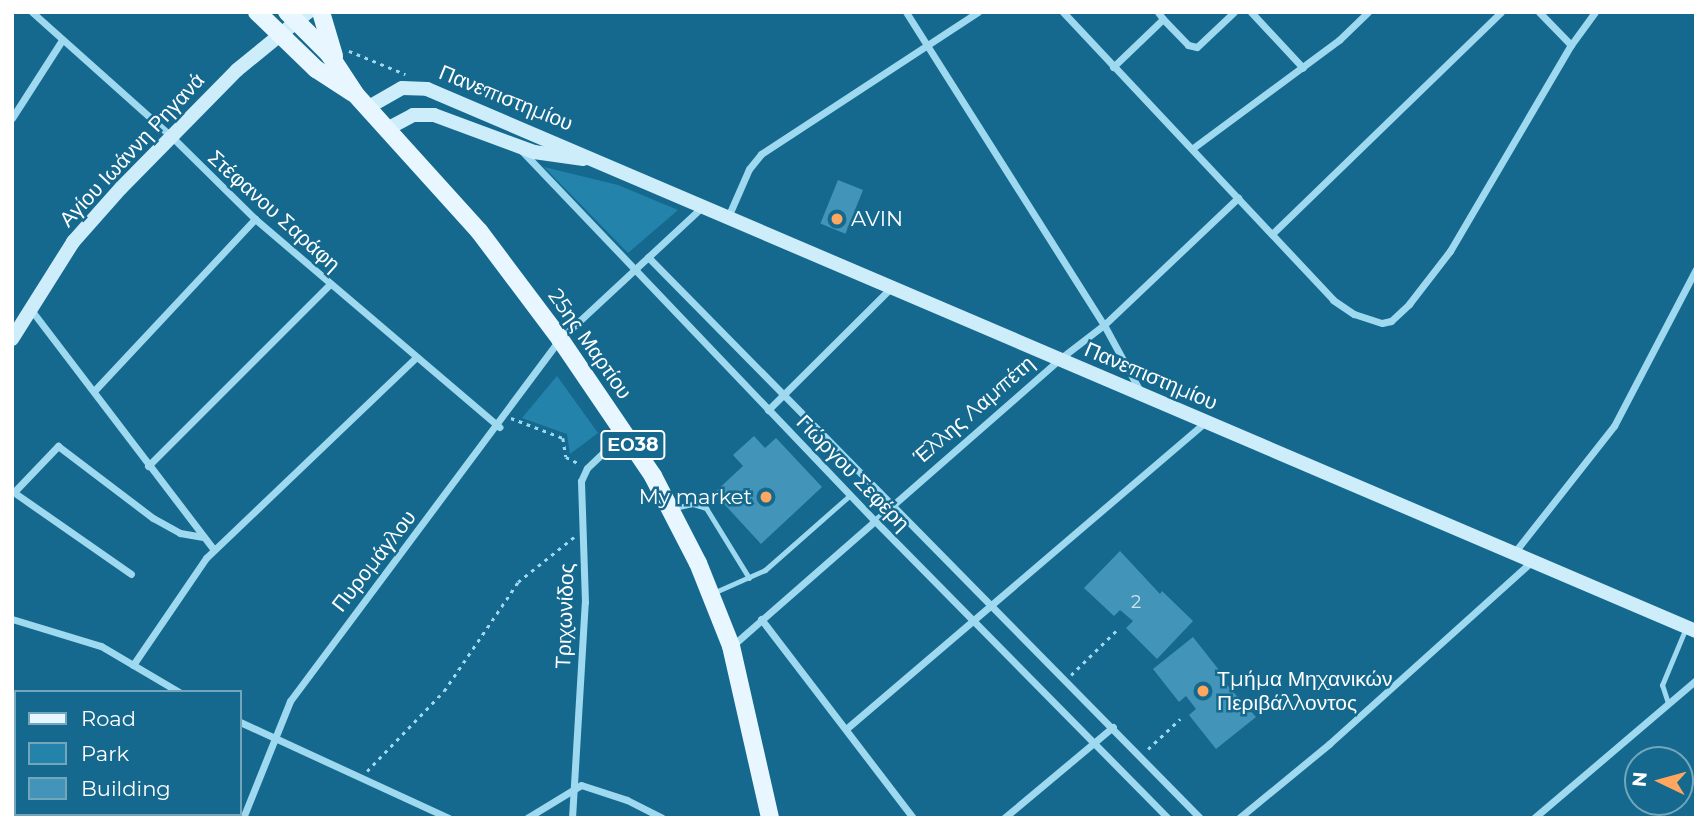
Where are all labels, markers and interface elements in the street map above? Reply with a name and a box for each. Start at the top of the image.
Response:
street label: Πανεπιστημίου [435,60,577,136]
street label: Αγίου Ιωάννη Ρηγανά [54,68,210,232]
street label: Στέφανου Σαράφη [203,145,345,277]
place label: AVIN [851,206,903,232]
marker: AVIN [829,211,845,227]
street label: 25ης Μαρτίου [543,284,637,404]
street label: Πανεπιστημίου [1081,337,1221,415]
street label: Έλλης Λαμπέτη [908,351,1040,469]
street label: Γιώργου Σεφέρη [791,410,915,536]
road number: ΕΟ38 [600,430,666,460]
place label: My market [639,484,752,510]
marker: My market [758,489,774,505]
street label: Πυρομάγλου [327,505,421,617]
street label: Τριχωνίδος [551,563,579,669]
house number: 2 [1131,591,1141,613]
place label: Τμήμα Μηχανικών Περιβάλλοντος [1217,666,1392,716]
marker: Τμήμα Μηχανικών Περιβάλλοντος [1195,683,1211,699]
legend [14,690,242,816]
text: Road [81,706,136,731]
text: Park [81,741,129,766]
north arrow [1624,746,1694,816]
text: N [1627,771,1652,788]
text: Building [81,776,171,801]

